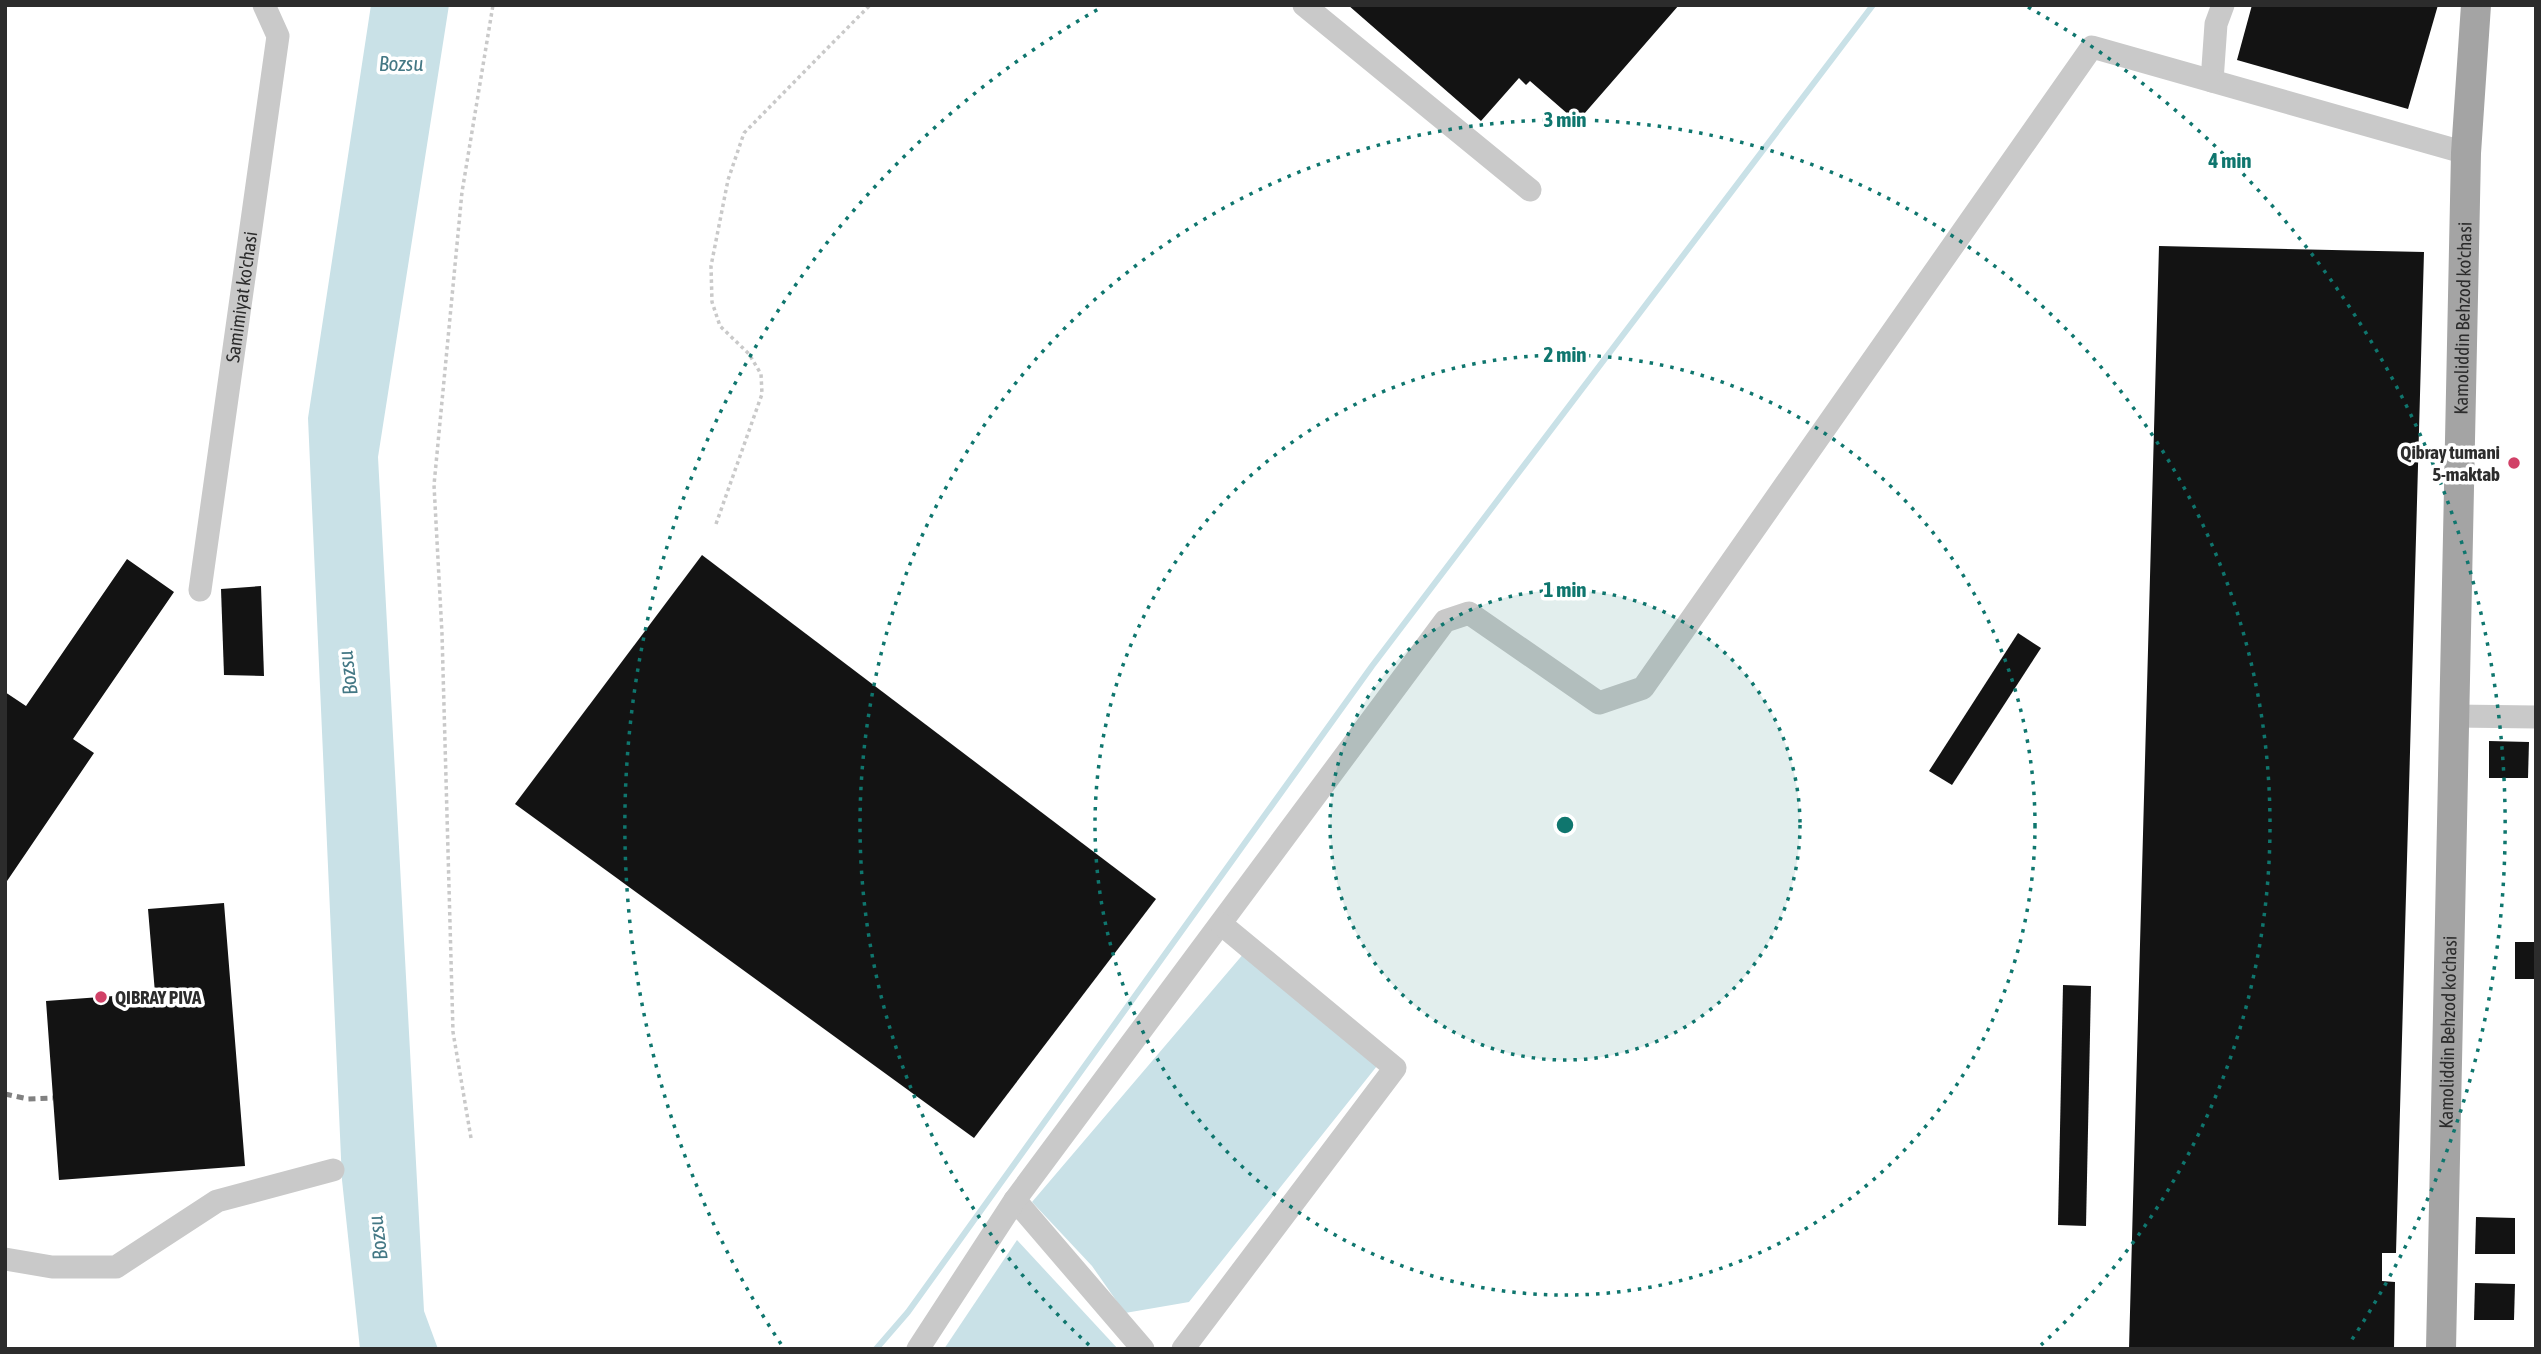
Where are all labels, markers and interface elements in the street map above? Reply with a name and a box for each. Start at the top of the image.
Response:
water label: Bozsu [379,51,423,75]
text: 3 min [1544,107,1586,131]
text: 4 min [2208,148,2251,172]
street label: Kamoliddin Behzod ko'chasi [2450,222,2476,415]
street label: Samimiyat ko'chasi [221,230,261,364]
text: 2 min [1544,342,1586,366]
place label: Qibray tumani 5-maktab [2400,441,2500,485]
marker: Qibray tumani 5-maktab [2506,455,2522,471]
text: 1 min [1544,577,1586,601]
water label: Bozsu [332,649,362,697]
centre of rings [1553,813,1577,837]
street label: Kamoliddin Behzod ko'chasi [2435,935,2461,1129]
place label: QIBRAY PIVA [115,986,202,1008]
marker: QIBRAY PIVA [93,989,109,1005]
water label: Bozsu [362,1214,392,1262]

